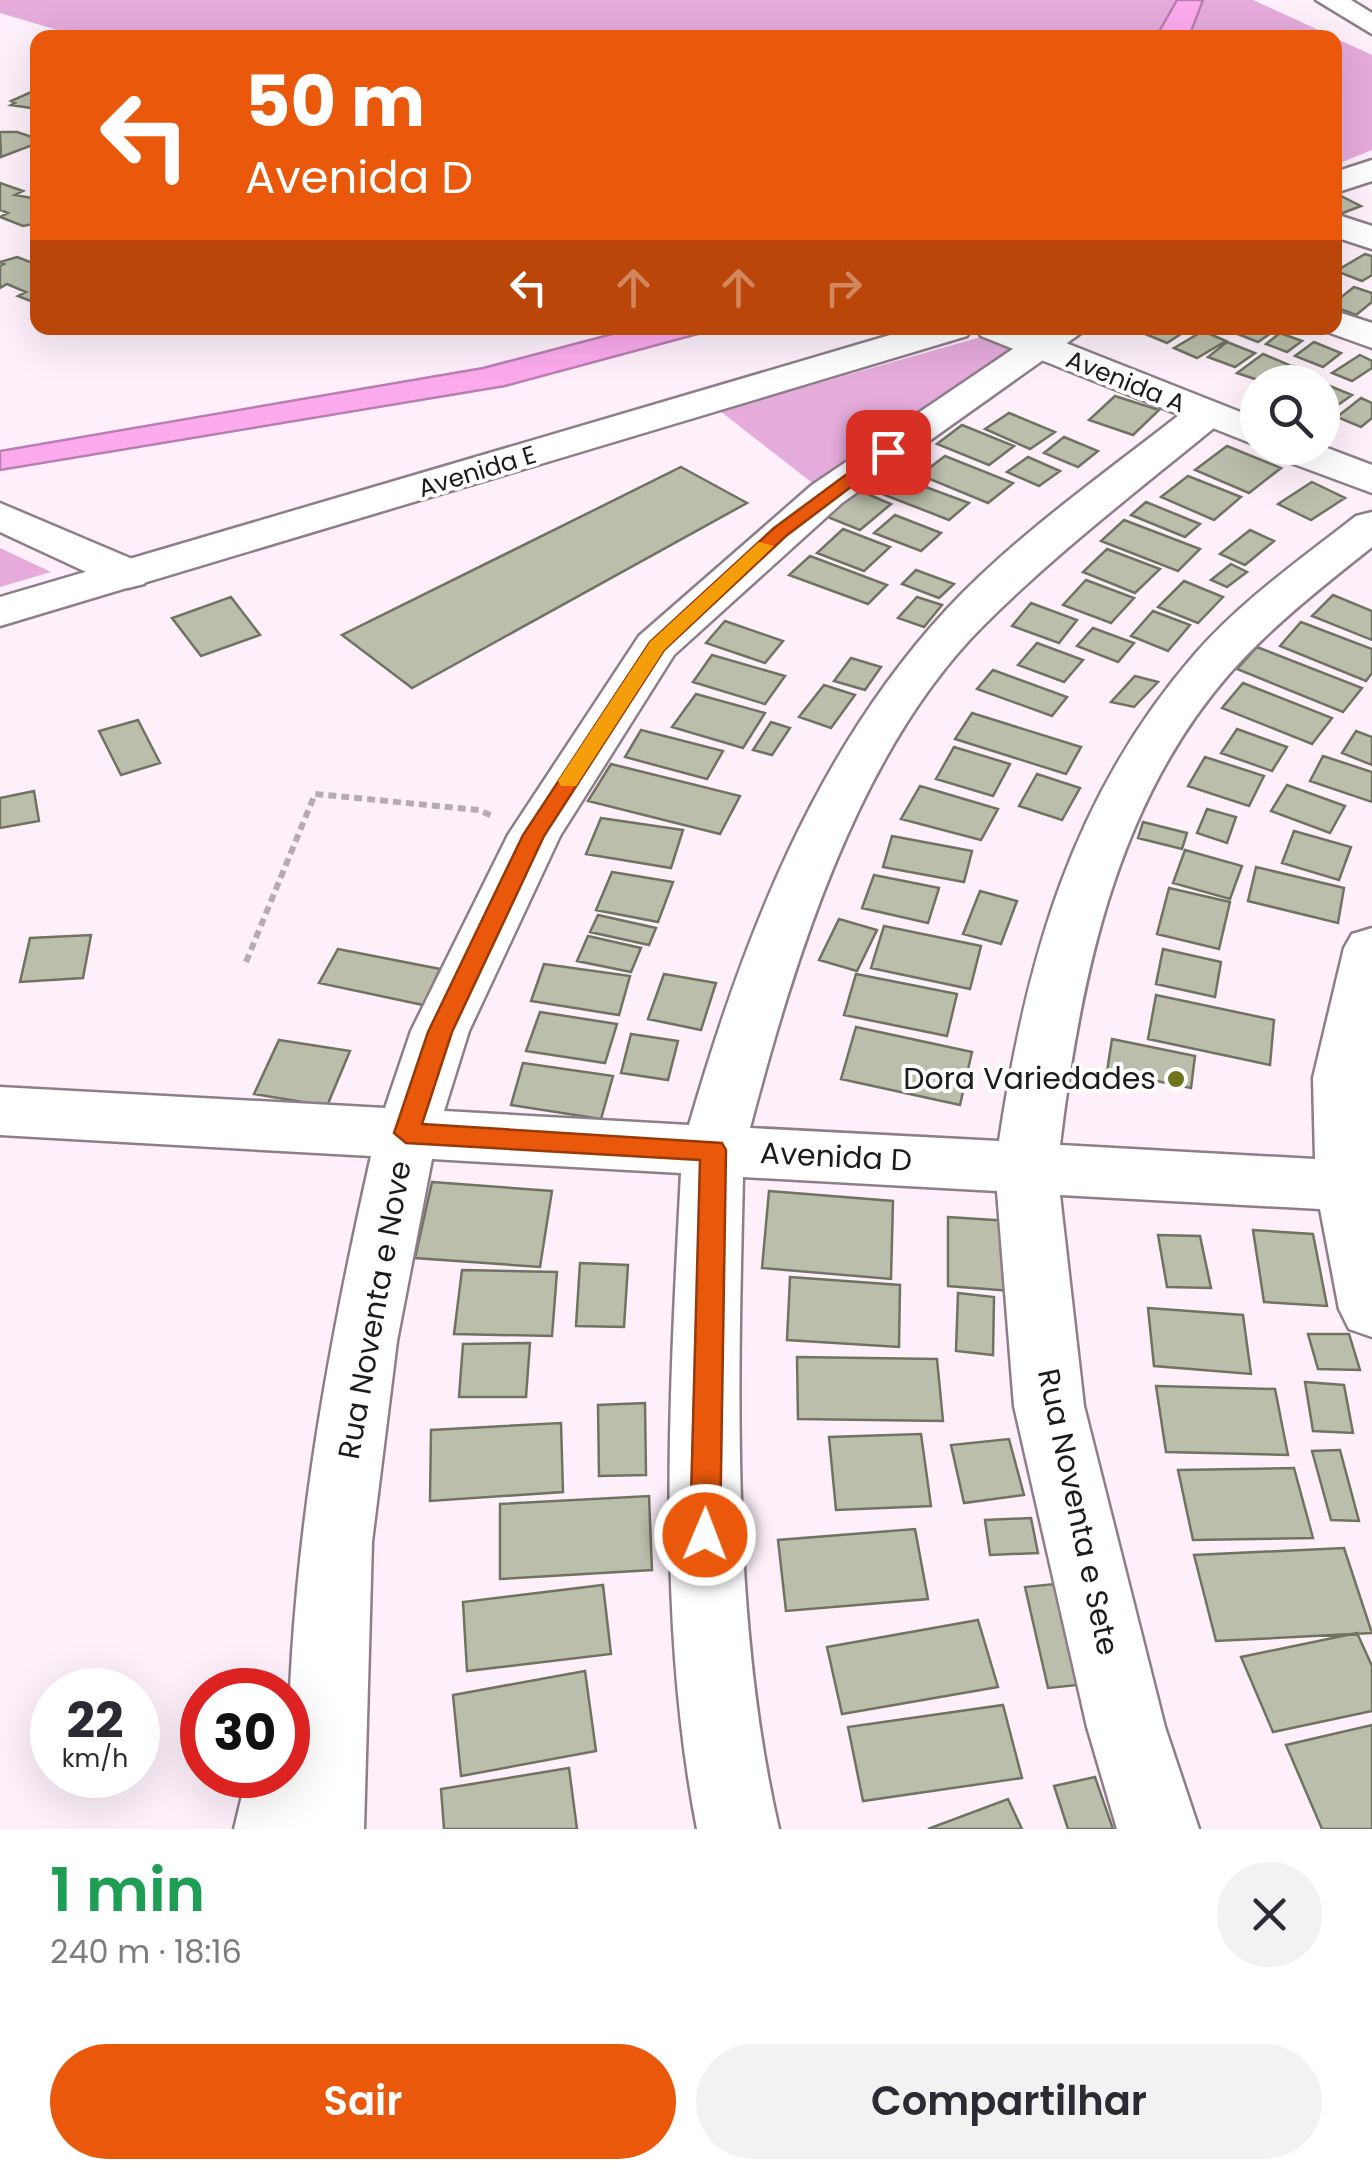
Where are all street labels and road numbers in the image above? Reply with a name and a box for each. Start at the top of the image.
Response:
street label: Avenida A [1061,342,1191,421]
street label: Avenida E [414,437,541,506]
street label: Avenida D [759,1131,913,1182]
street label: Rua Noventa e Nove [327,1157,422,1462]
street label: Rua Noventa e Sete [1027,1365,1130,1659]

